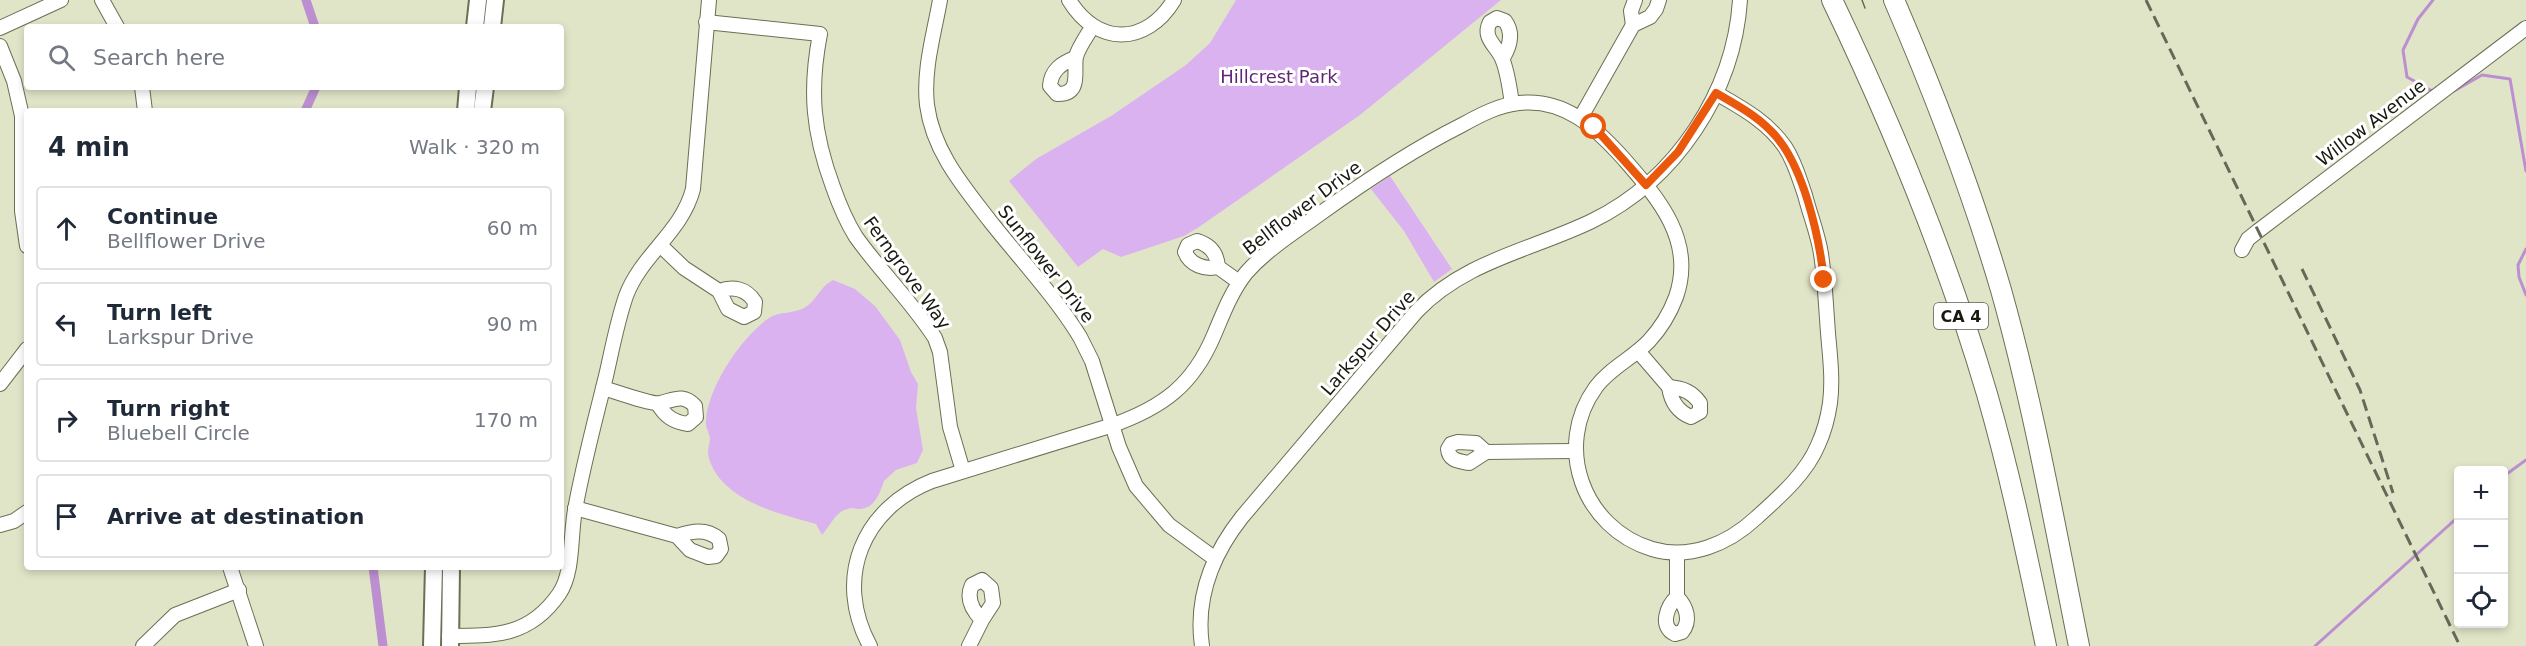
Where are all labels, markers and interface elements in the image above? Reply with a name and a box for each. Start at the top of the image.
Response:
search box [24,24,564,90]
icon: search [45,41,78,74]
text: Search here [93,45,225,70]
park label: Hillcrest Park [1220,66,1338,87]
street label: Willow Avenue [2312,75,2429,170]
route start [1580,113,1606,139]
text: 4 min [48,132,130,162]
text: Walk · 320 m [409,135,540,159]
street label: Bellflower Drive [1238,156,1365,259]
street label: Sunflower Drive [994,201,1099,327]
text: Continue [107,204,218,229]
icon: ahead [50,212,83,245]
street label: Ferngrove Way [859,212,956,333]
text: 60 m [487,216,538,240]
text: Bellflower Drive [107,229,266,253]
route end [1810,266,1836,292]
street label: Larkspur Drive [1316,286,1419,399]
text: Turn left [107,300,212,325]
road number: CA 4 [1934,303,1988,329]
icon: left [50,308,83,341]
text: 90 m [487,312,538,336]
text: Larkspur Drive [107,325,254,349]
text: Turn right [107,396,230,421]
icon: right [50,404,83,437]
text: 170 m [474,408,538,432]
text: Bluebell Circle [107,421,250,445]
map controls [2454,466,2508,628]
button: + [2454,466,2508,520]
icon: arrive [50,500,83,533]
text: Arrive at destination [107,504,364,529]
button: − [2454,520,2508,574]
button: locate [2454,574,2508,628]

